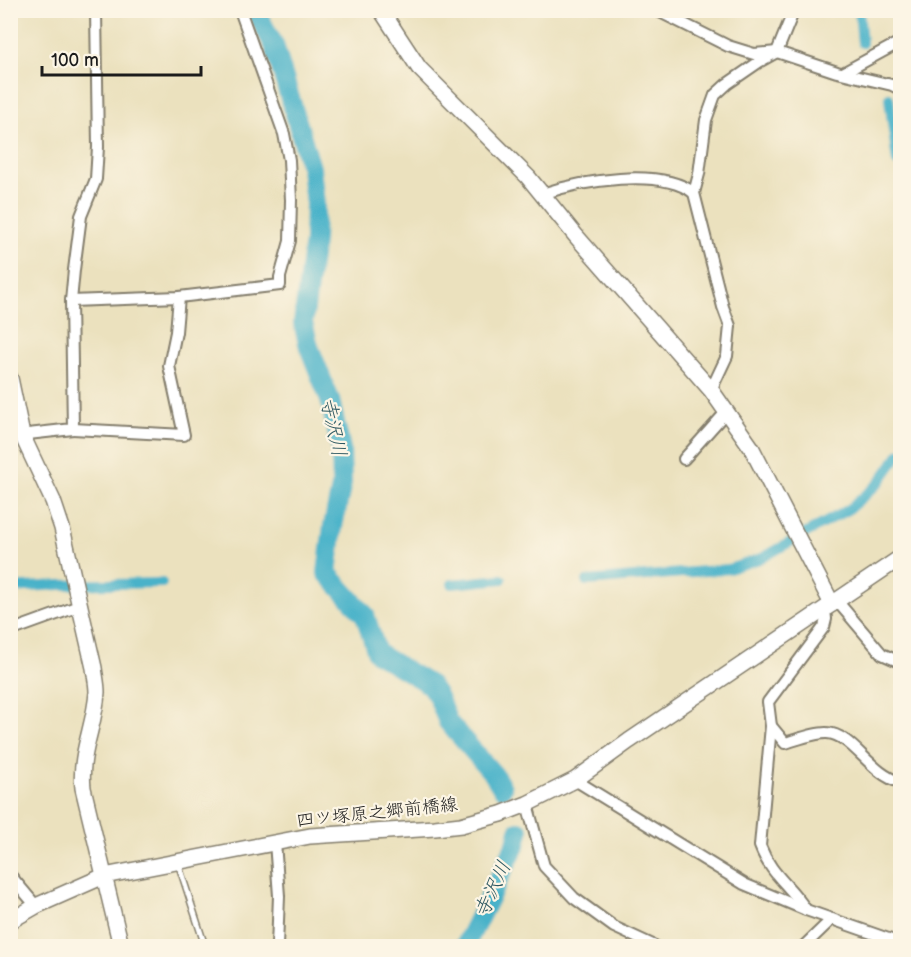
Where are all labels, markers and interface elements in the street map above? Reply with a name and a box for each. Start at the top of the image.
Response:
scale bar [42,39,201,77]
text: 100 m [51,50,99,71]
water label: 寺沢川 [315,395,351,459]
street label: 四ツ塚原之郷前橋線 [295,794,459,831]
water label: 寺沢川 [469,857,516,922]

